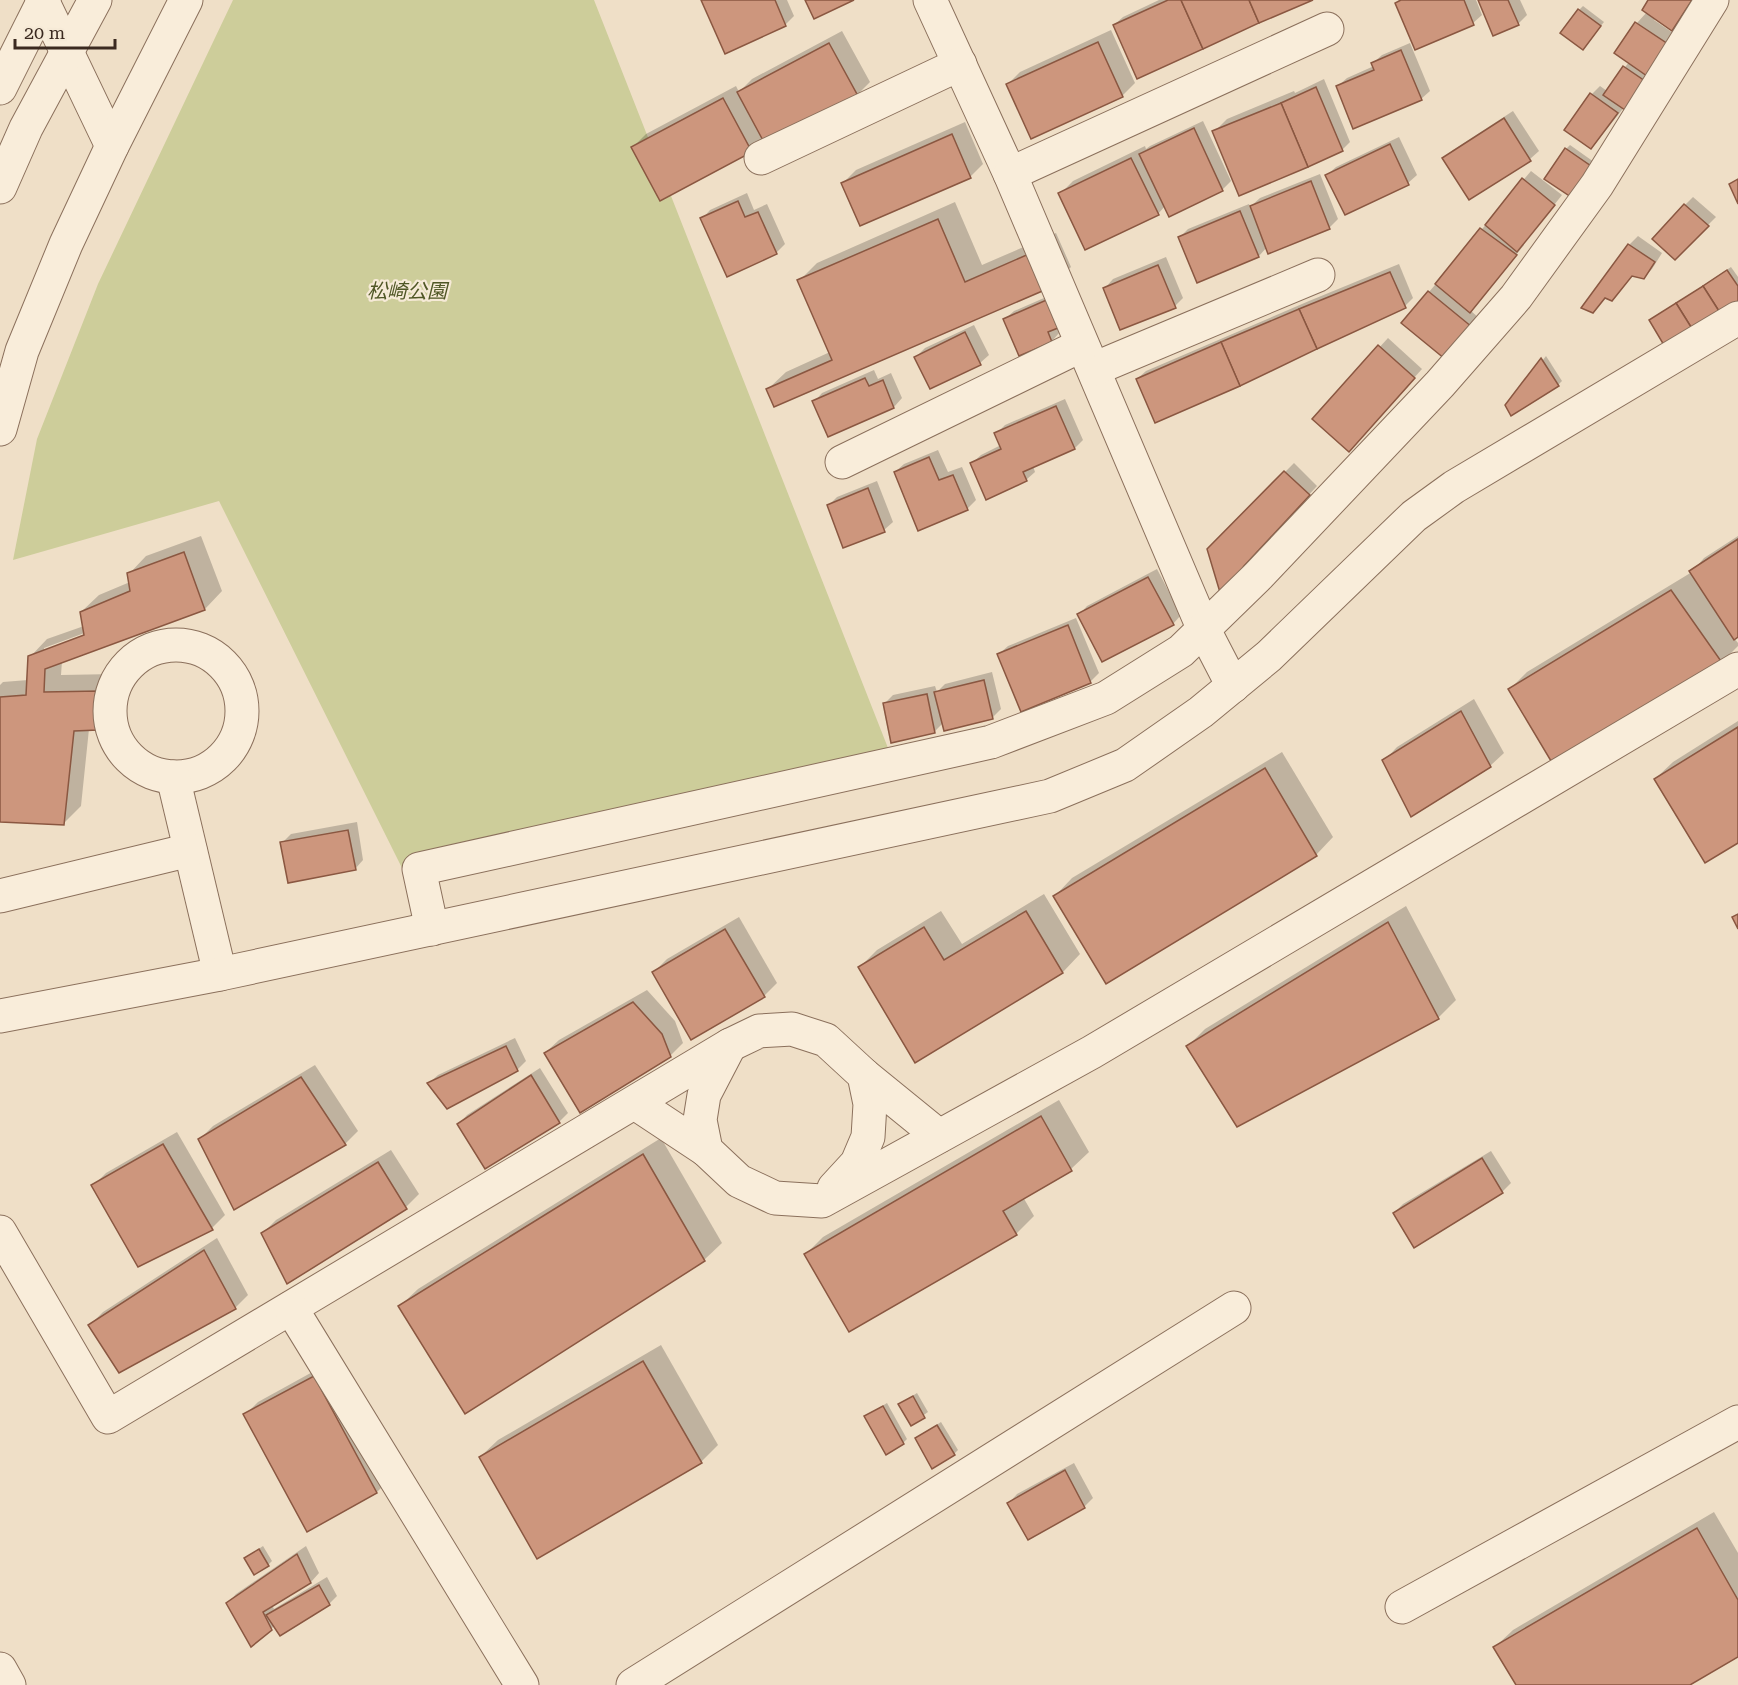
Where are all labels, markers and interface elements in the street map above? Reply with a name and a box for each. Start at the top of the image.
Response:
scale bar [15,12,116,50]
text: 20 m [24,22,65,43]
park label: 松崎公園 [367,279,450,303]

